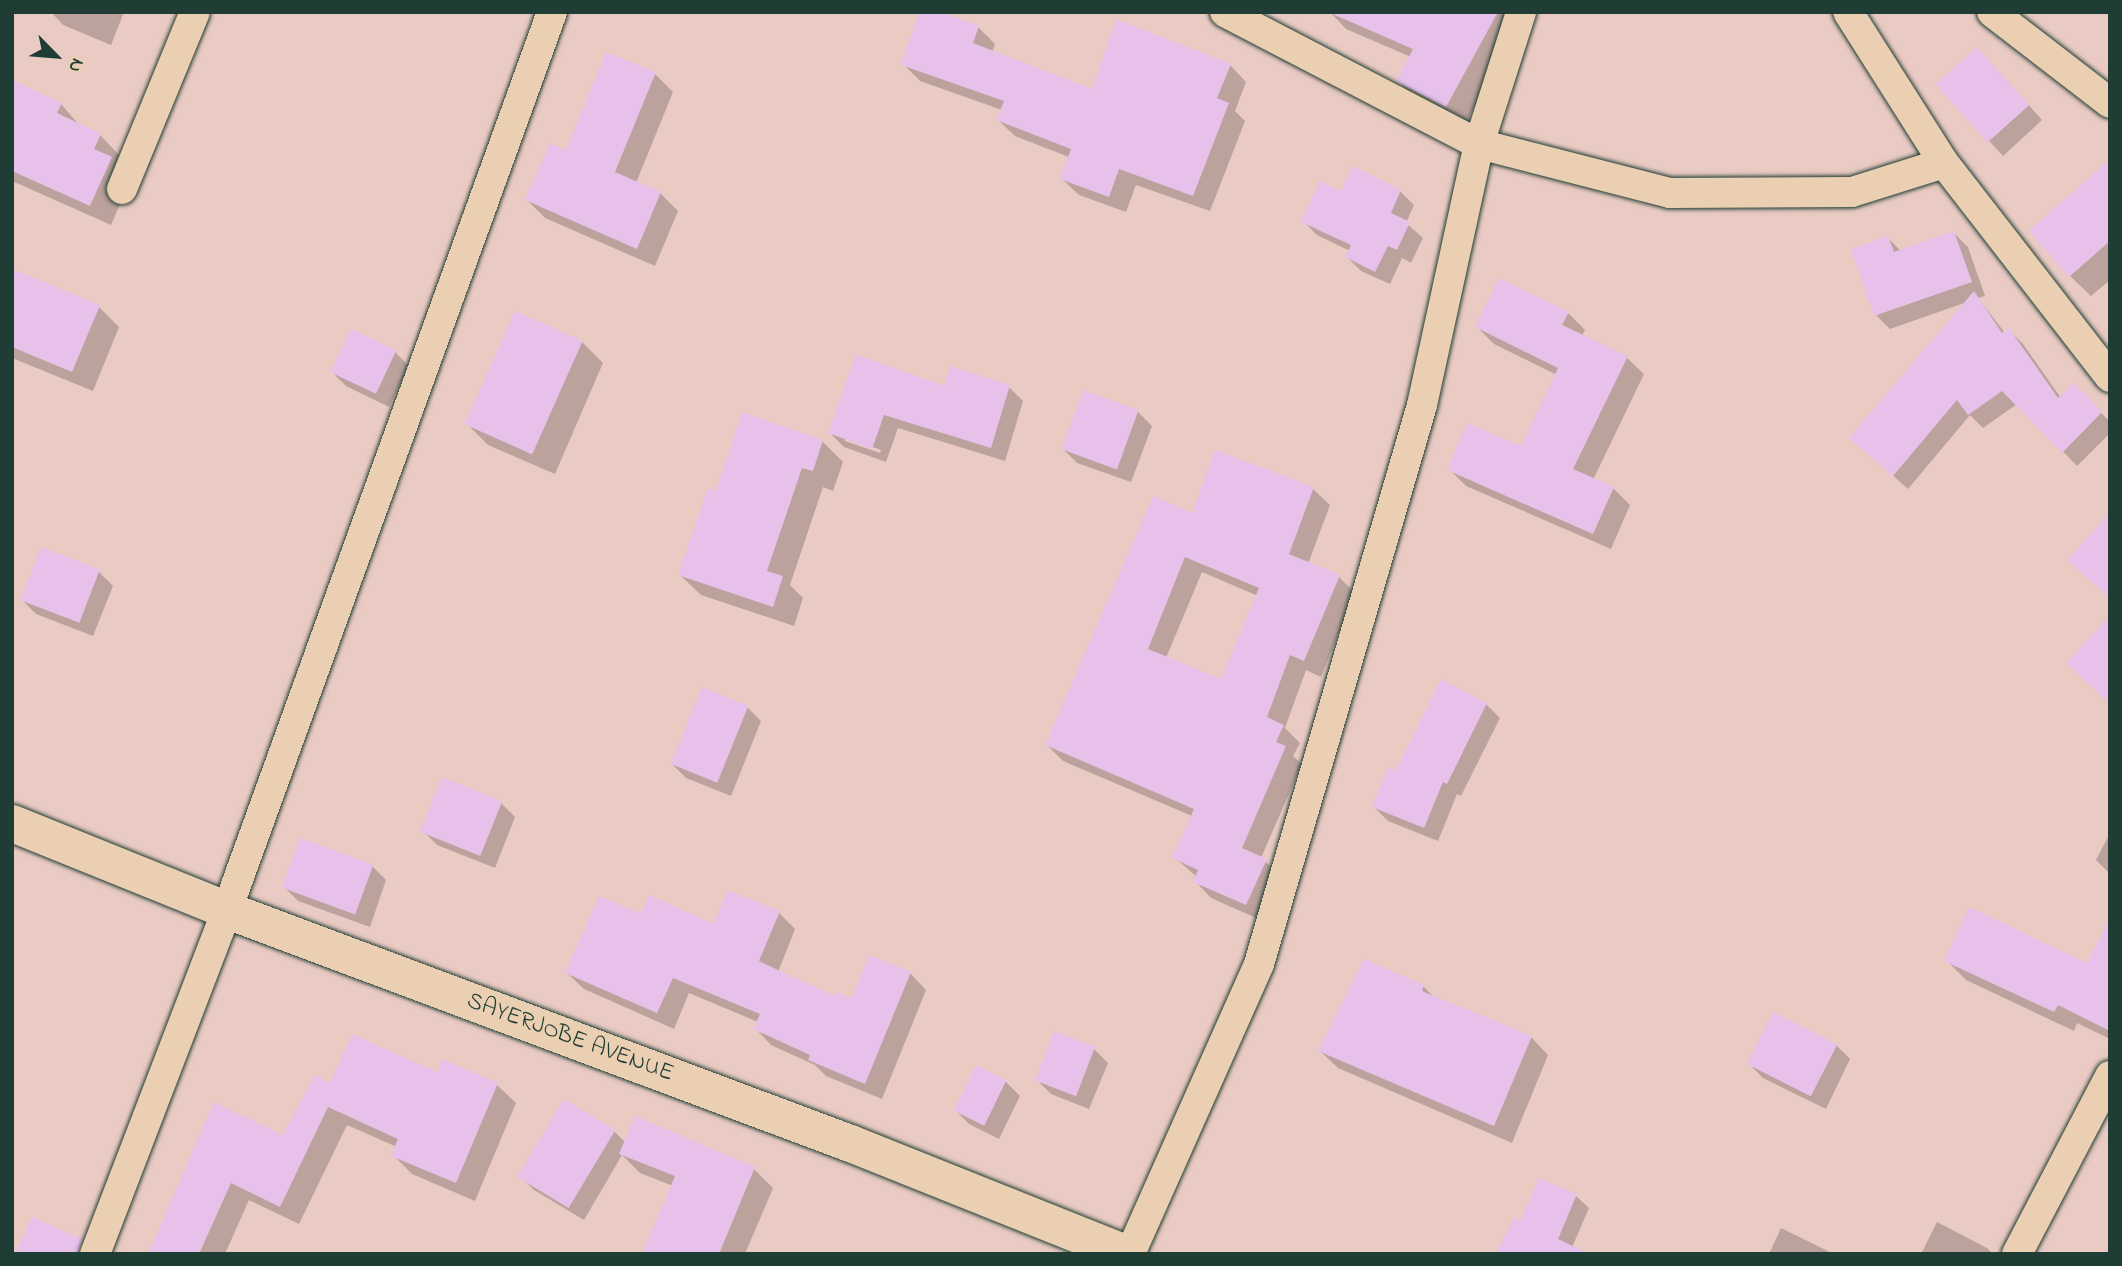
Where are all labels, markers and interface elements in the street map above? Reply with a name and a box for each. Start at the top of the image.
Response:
north arrow [21,21,91,91]
text: N [61,54,90,77]
street label: SAYERJOBE AVENUE [463,987,677,1089]

